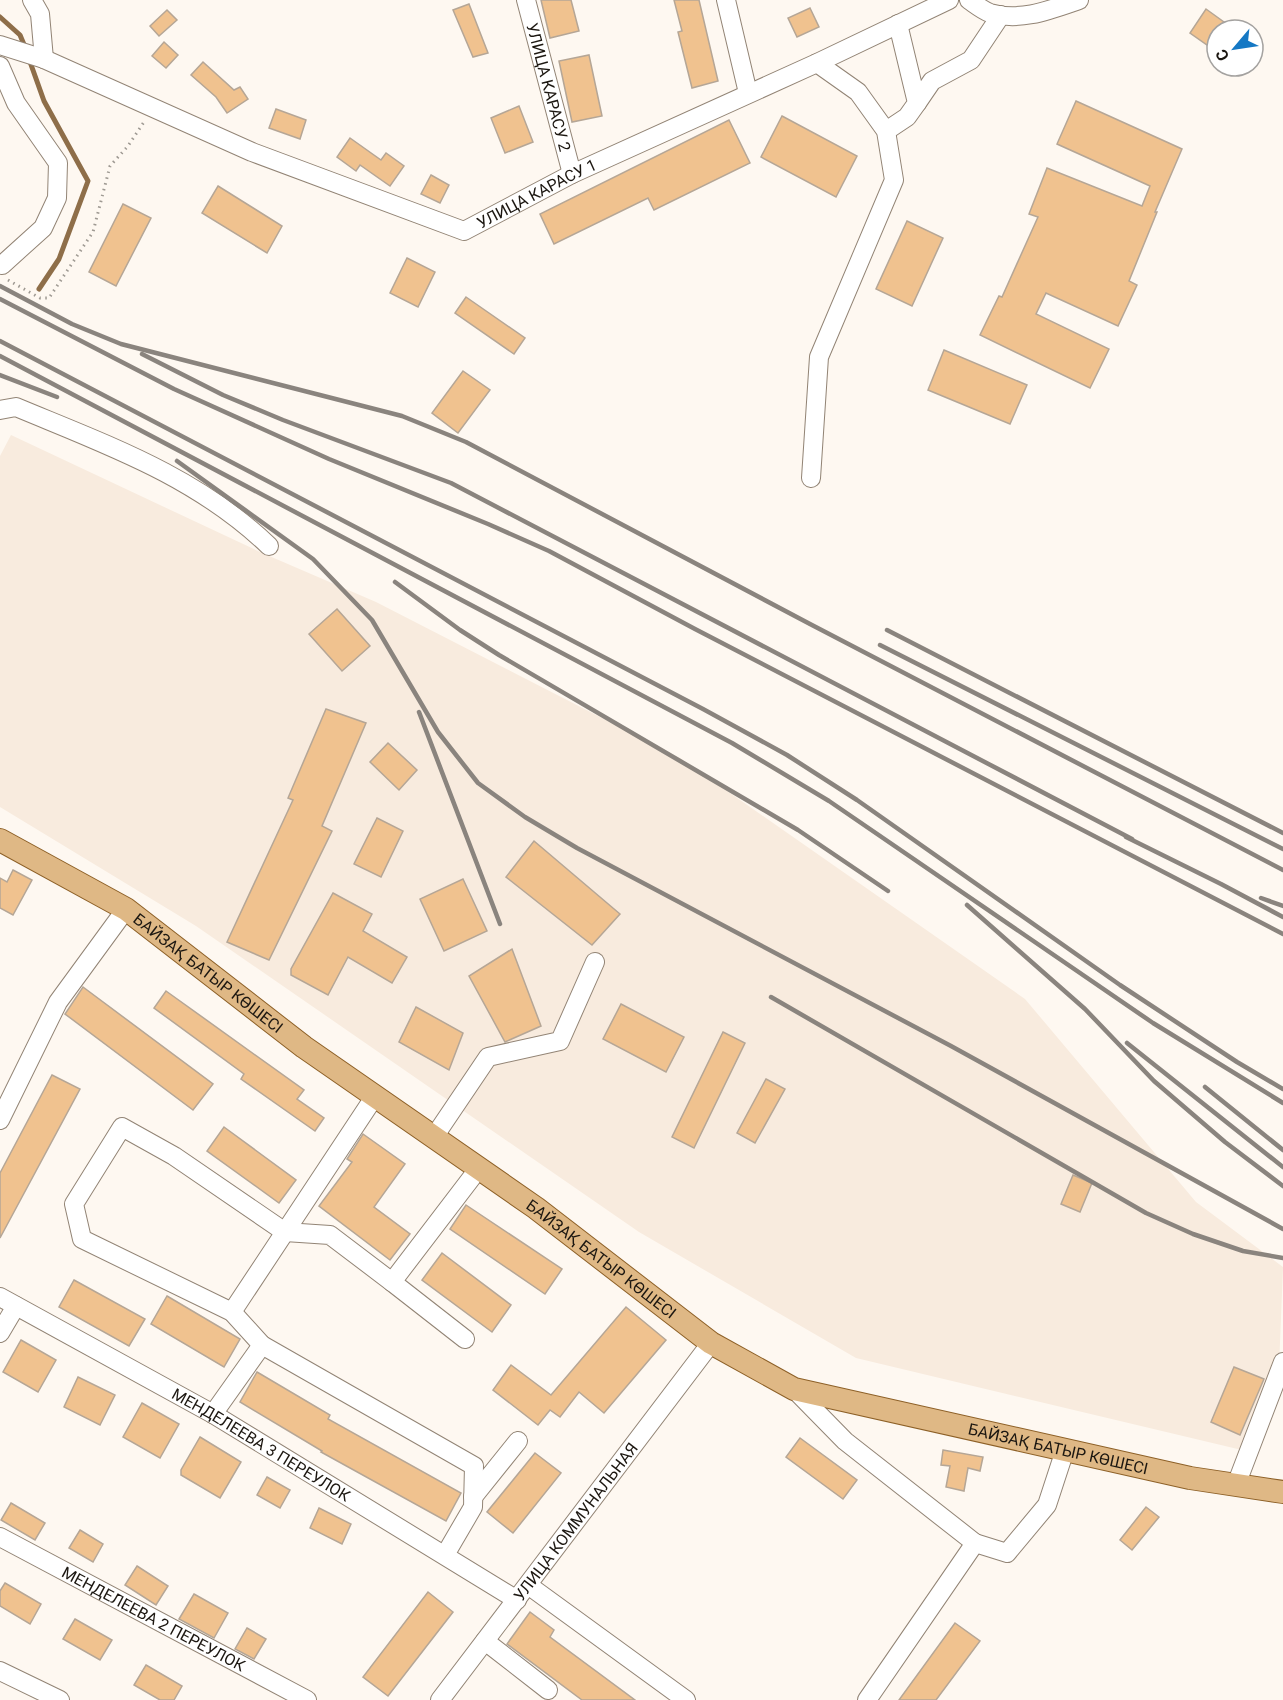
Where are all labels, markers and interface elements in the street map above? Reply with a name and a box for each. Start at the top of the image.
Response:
north arrow [1205,18,1265,78]
street label: УЛИЦА КАРАСУ 2 [523,21,575,153]
text: С [1211,46,1233,64]
street label: УЛИЦА КАРАСУ 1 [473,155,599,232]
street label: БАЙЗАҚ БАТЫР КӨШЕСІ [130,909,287,1037]
street label: БАЙЗАҚ БАТЫР КӨШЕСІ [523,1195,680,1322]
street label: МЕНДЕЛЕЕВА 3 ПЕРЕУЛОК [169,1384,354,1506]
street label: БАЙЗАҚ БАТЫР КӨШЕСІ [966,1419,1150,1478]
street label: УЛИЦА КОММУНАЛЬНАЯ [509,1439,641,1604]
street label: МЕНДЕЛЕЕВА 2 ПЕРЕУЛОК [59,1562,249,1675]

